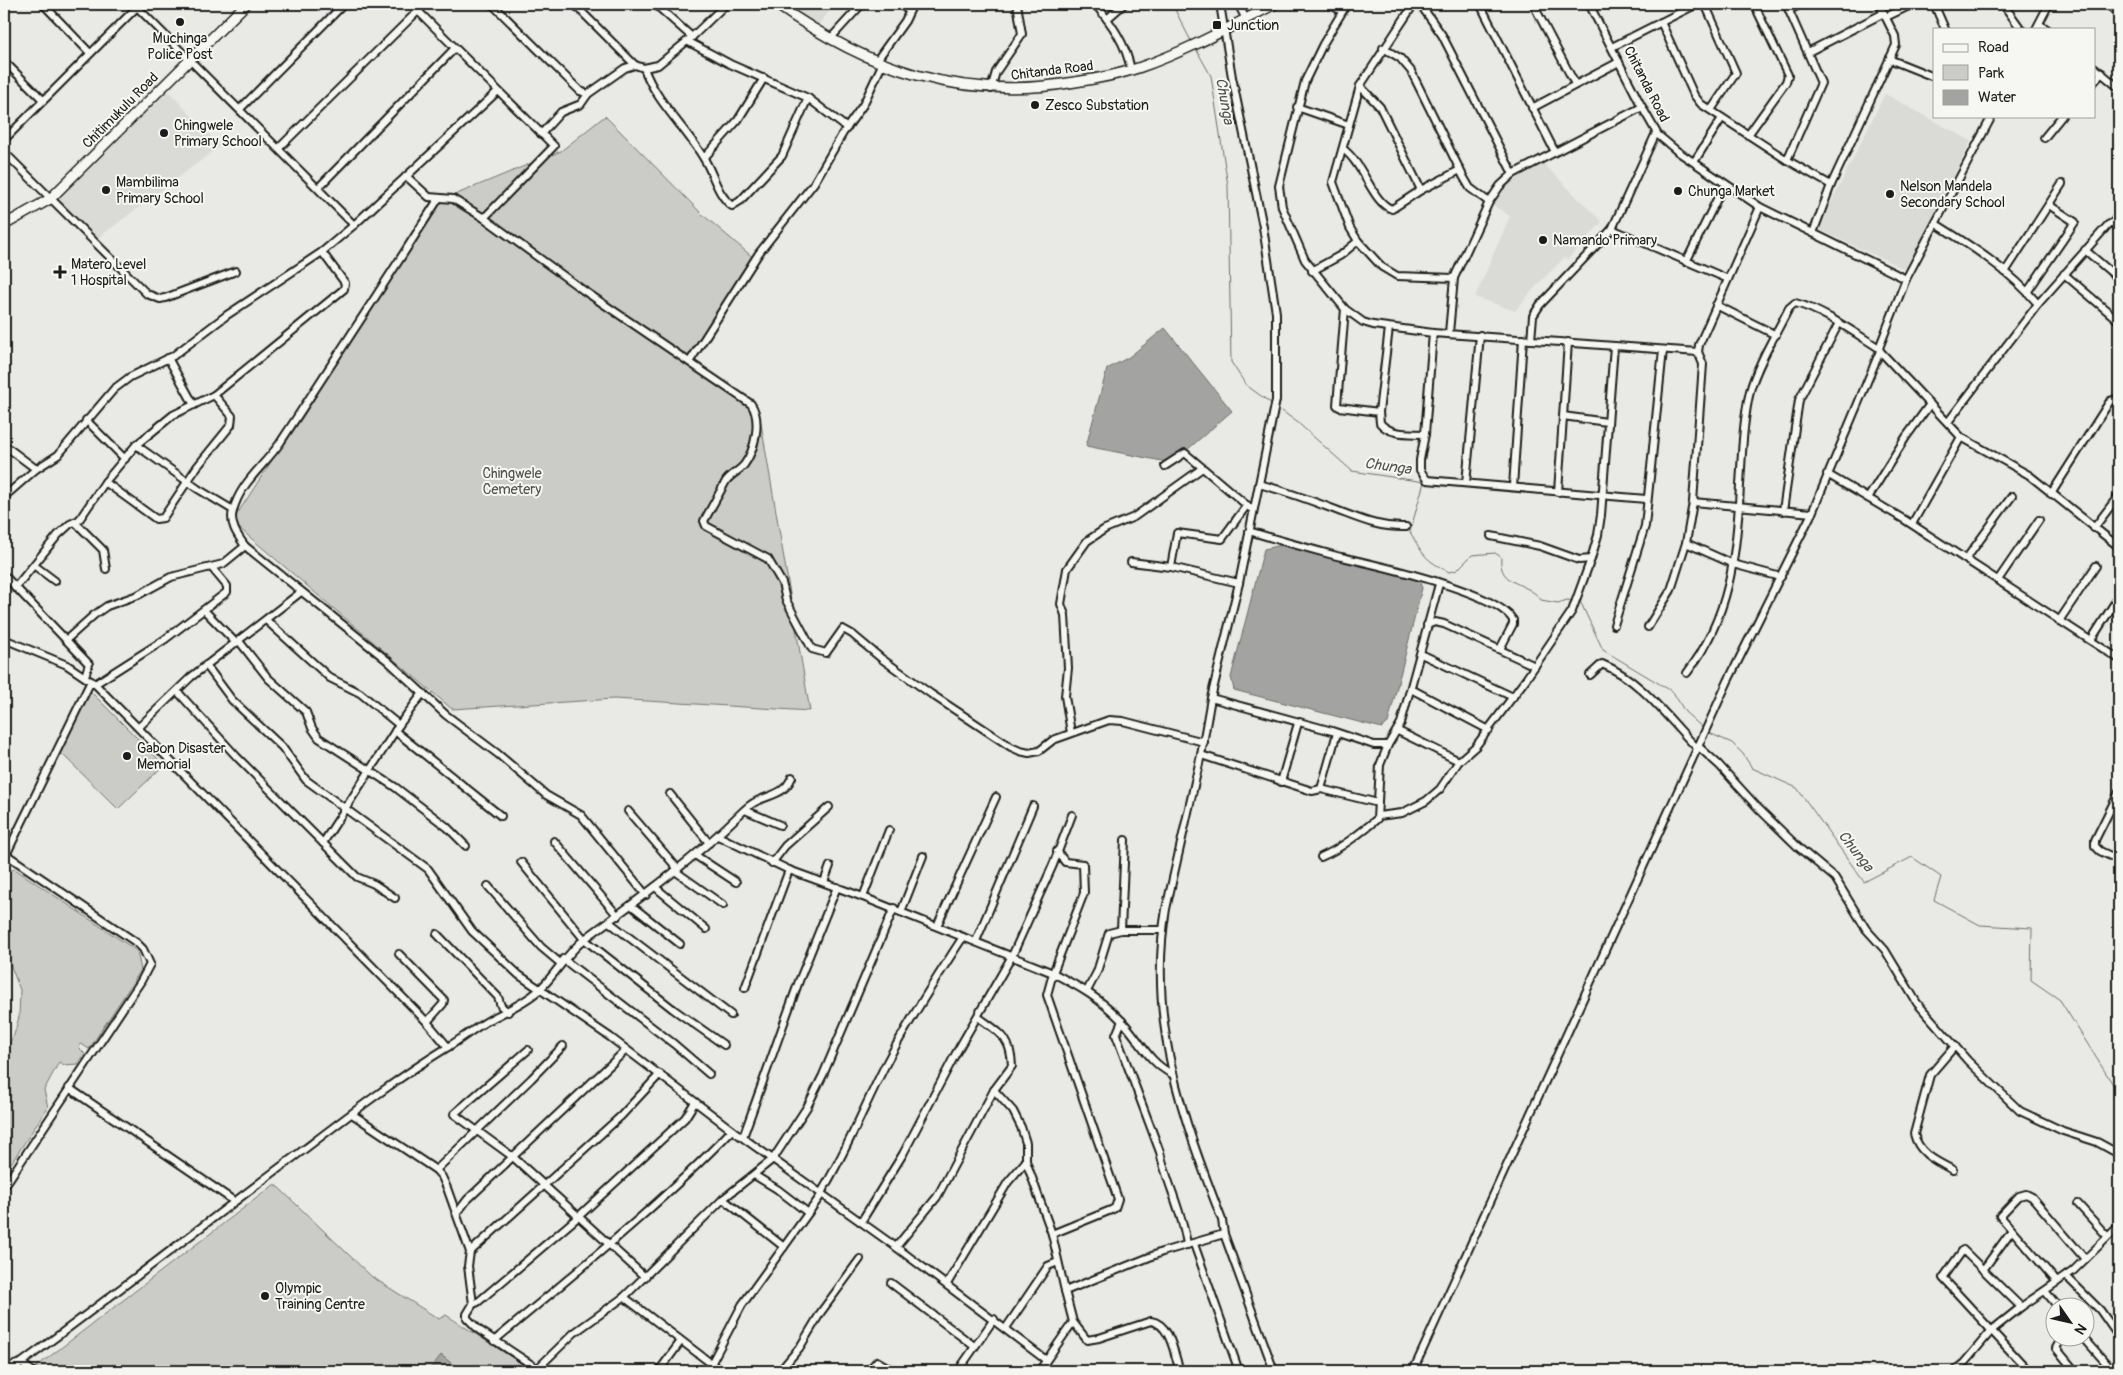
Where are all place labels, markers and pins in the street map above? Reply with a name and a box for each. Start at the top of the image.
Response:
marker: Muchinga Police Post [174,16,186,28]
place label: Junction [1227,17,1279,34]
marker: Junction [1211,19,1223,31]
place label: Muchinga Police Post [147,30,213,63]
place label: Zesco Substation [1045,97,1149,114]
marker: Zesco Substation [1029,99,1041,111]
place label: Chingwele Primary School [174,117,262,150]
marker: Chingwele Primary School [158,127,170,139]
place label: Mambilima Primary School [116,174,204,207]
place label: Nelson Mandela Secondary School [1900,178,2005,211]
place label: Chunga Market [1688,183,1775,200]
marker: Mambilima Primary School [100,184,112,196]
marker: Chunga Market [1672,185,1684,197]
marker: Nelson Mandela Secondary School [1884,188,1896,200]
place label: Namando Primary [1553,232,1657,249]
marker: Namando Primary [1537,234,1549,246]
place label: Matero Level 1 Hospital [71,256,146,289]
marker: Matero Level 1 Hospital [53,265,67,279]
place label: Gabon Disaster Memorial [137,740,226,773]
marker: Gabon Disaster Memorial [121,750,133,762]
place label: Olympic Training Centre [275,1280,365,1313]
marker: Olympic Training Centre [259,1290,271,1302]

